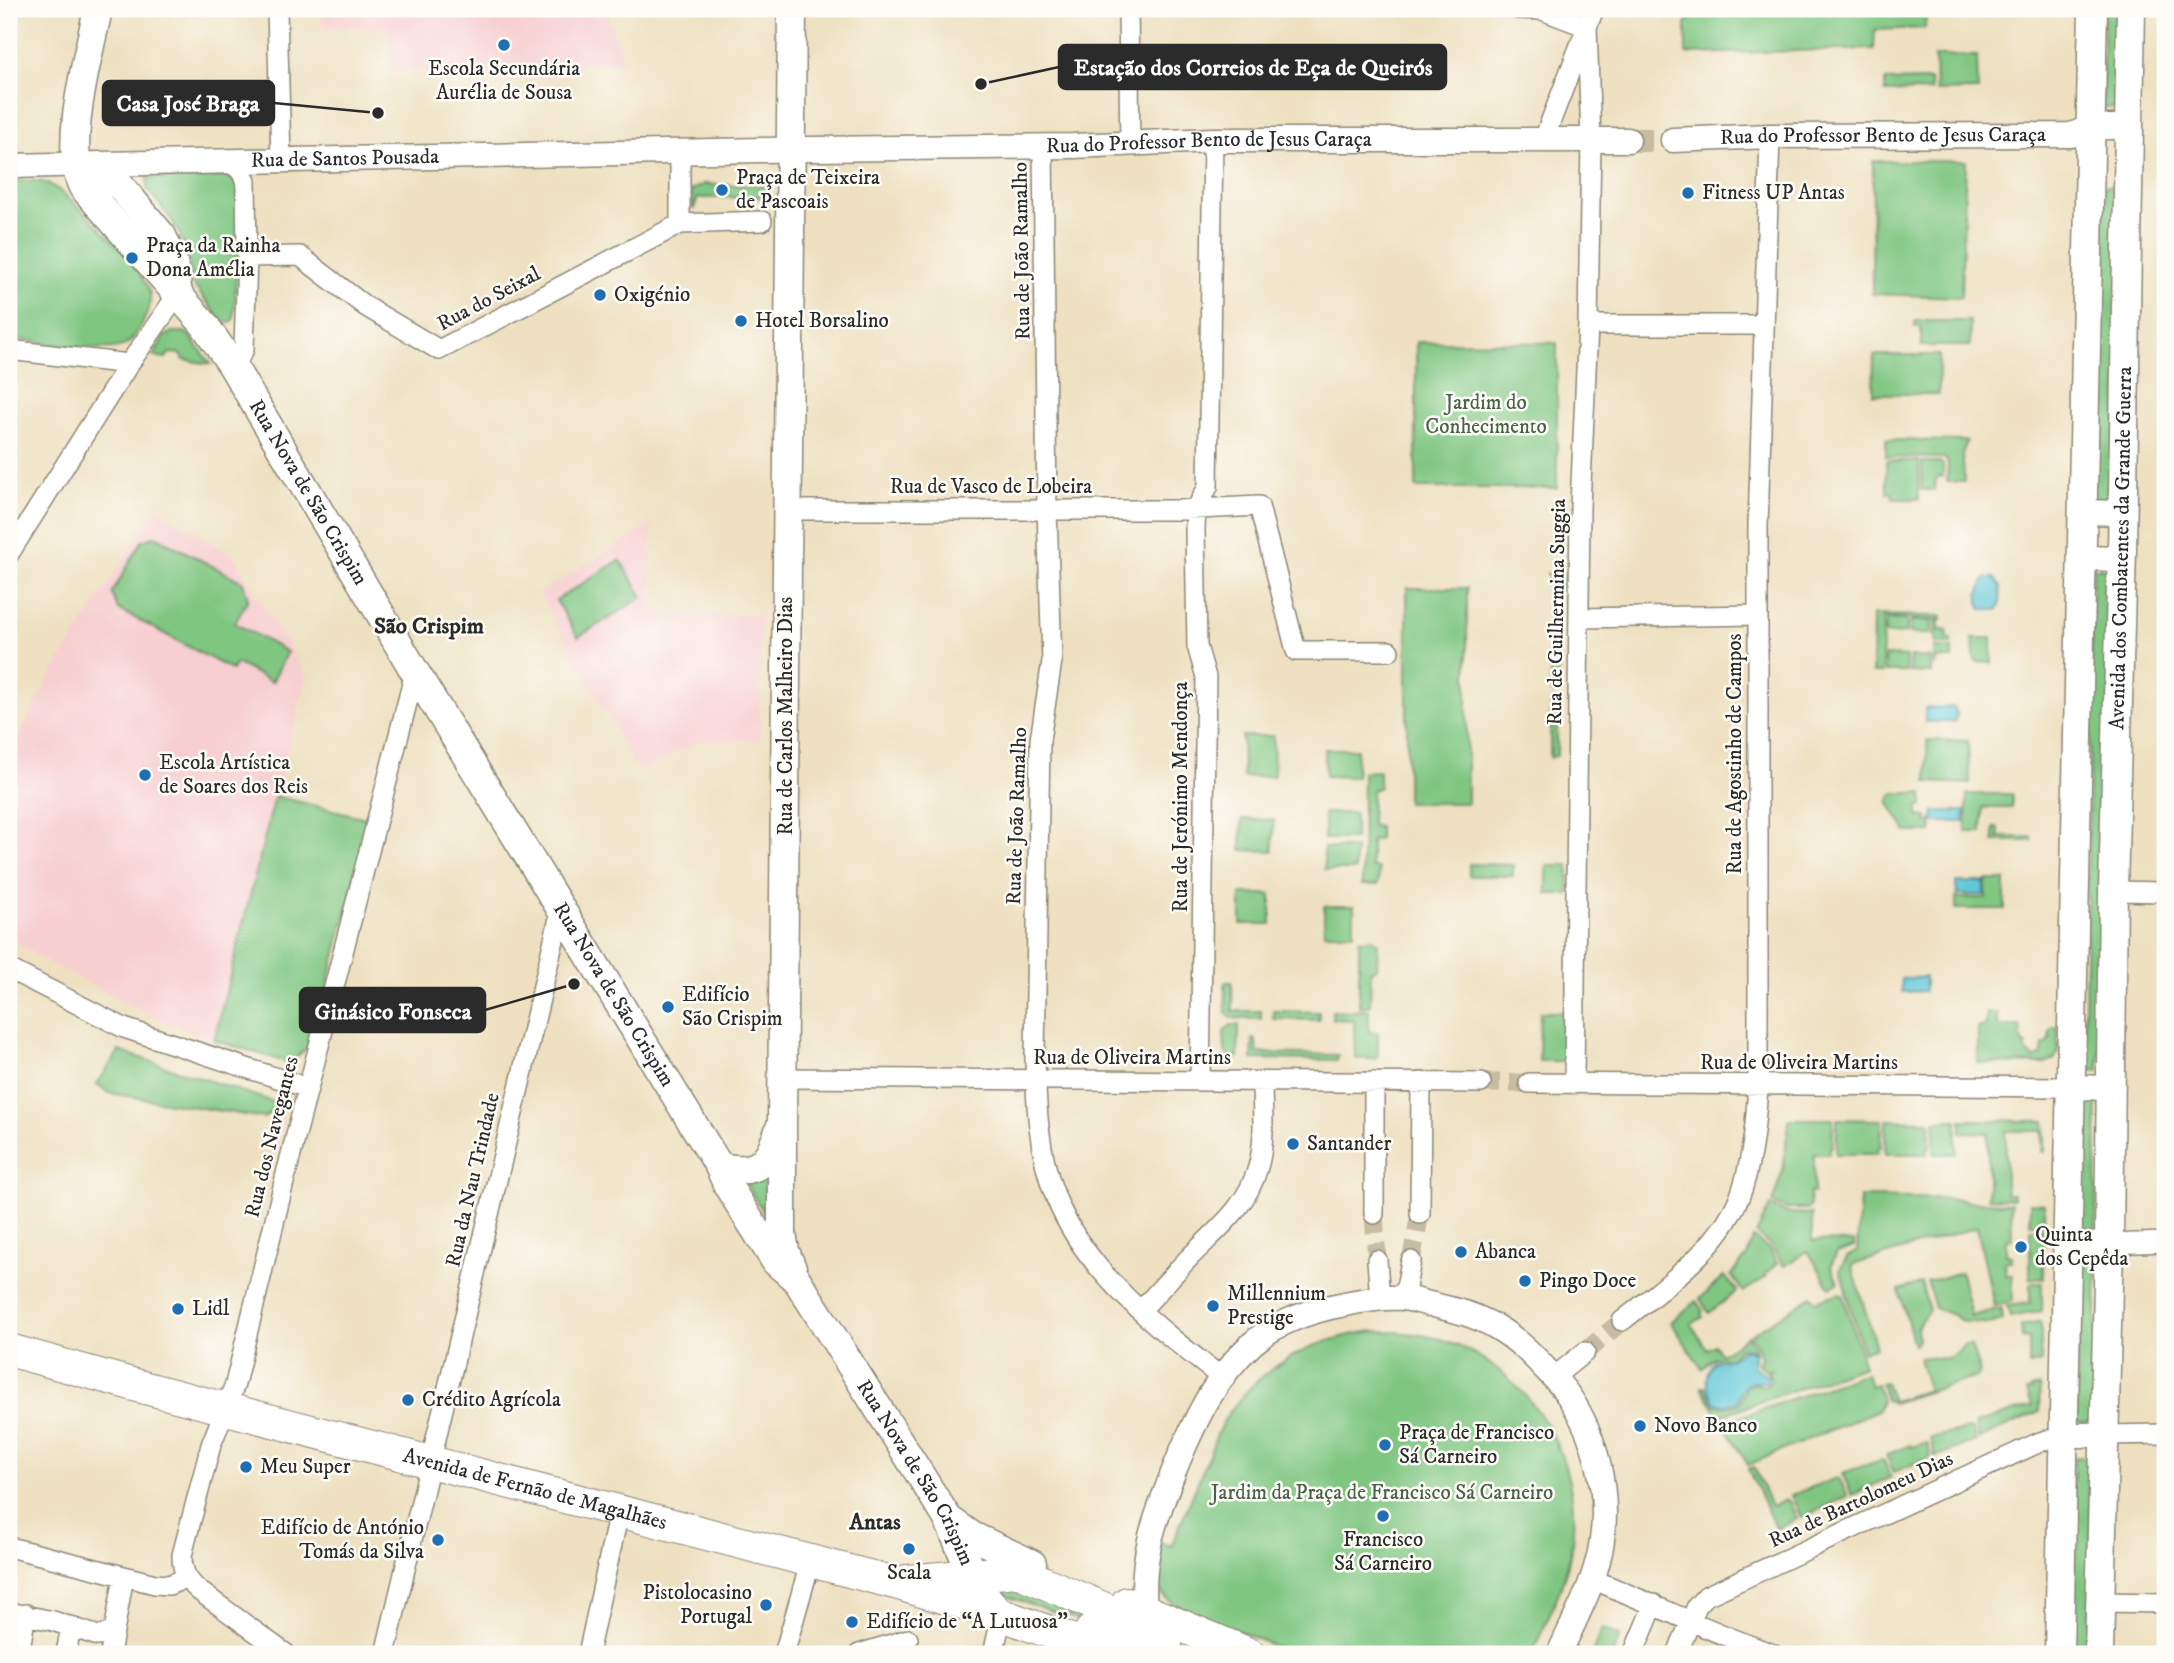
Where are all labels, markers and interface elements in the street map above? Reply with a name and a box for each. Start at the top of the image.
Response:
marker: Escola Secundária Aurélia de Sousa [496,37,512,53]
callout: Estação dos Correios de Eça de Queirós [1059,45,1446,89]
text: Estação dos Correios de Eça de Queirós [1074,54,1433,83]
place label: Escola Secundária Aurélia de Sousa [428,56,580,106]
callout: Casa José Braga [103,81,274,125]
text: Casa José Braga [116,90,261,119]
street label: Rua do Professor Bento de Jesus Caraça [1719,122,2046,151]
street label: Rua do Professor Bento de Jesus Caraça [1046,127,1372,159]
street label: Rua de Santos Pousada [251,144,439,174]
street label: Rua de João Ramalho [1007,162,1037,340]
place label: Praça de Teixeira de Pascoais [736,165,880,215]
place label: Fitness UP Antas [1702,180,1845,206]
marker: Praça de Teixeira de Pascoais [714,182,730,198]
marker: Fitness UP Antas [1680,185,1696,201]
place label: Praça da Rainha Dona Amélia [146,233,281,283]
marker: Praça da Rainha Dona Amélia [124,250,140,266]
street label: Rua do Seixal [433,261,546,337]
place label: Oxigénio [614,282,690,308]
marker: Oxigénio [592,287,608,303]
place label: Hotel Borsalino [755,308,889,334]
marker: Hotel Borsalino [733,313,749,329]
street label: Avenida dos Combatentes da Grande Guerra [2104,366,2138,730]
park label: Jardim do Conhecimento [1425,390,1547,440]
street label: Rua Nova de São Crispim [243,395,373,590]
street label: Rua de Vasco de Lobeira [890,474,1092,500]
street label: Rua de Guilhermina Suggia [1542,498,1572,726]
street label: Rua de Carlos Malheiro Dias [773,597,799,835]
district label: São Crispim [374,612,485,641]
street label: Rua de Agostinho de Campos [1722,634,1748,874]
street label: Rua de Jerónimo Mendonça [1168,682,1194,912]
street label: Rua de João Ramalho [1001,727,1033,905]
place label: Escola Artística de Soares dos Reis [159,750,308,800]
marker: Escola Artística de Soares dos Reis [137,767,153,783]
street label: Rua Nova de São Crispim [547,898,680,1092]
place label: Edifício São Crispim [682,982,783,1032]
callout: Ginásico Fonseca [300,988,485,1032]
text: Ginásico Fonseca [315,998,473,1027]
marker: Edifício São Crispim [660,999,676,1015]
street label: Rua de Oliveira Martins [1033,1045,1231,1071]
street label: Rua de Oliveira Martins [1700,1050,1898,1076]
street label: Rua dos Navegantes [239,1053,305,1221]
street label: Rua da Nau Trindade [440,1090,506,1270]
place label: Santander [1307,1131,1392,1157]
marker: Santander [1285,1136,1301,1152]
place label: Quinta dos Cepêda [2035,1222,2129,1272]
place label: Abanca [1475,1239,1536,1265]
marker: Quinta dos Cepêda [2013,1239,2029,1255]
marker: Abanca [1453,1244,1469,1260]
place label: Pingo Doce [1539,1268,1636,1294]
marker: Pingo Doce [1517,1273,1533,1289]
place label: Millennium Prestige [1227,1281,1326,1331]
place label: Lidl [192,1296,230,1322]
marker: Millennium Prestige [1205,1298,1221,1314]
marker: Lidl [170,1301,186,1317]
street label: Rua Nova de São Crispim [850,1375,980,1570]
place label: Crédito Agrícola [422,1387,561,1413]
marker: Crédito Agrícola [400,1392,416,1408]
place label: Novo Banco [1654,1413,1757,1439]
marker: Novo Banco [1632,1418,1648,1434]
place label: Praça de Francisco Sá Carneiro [1399,1420,1554,1470]
marker: Praça de Francisco Sá Carneiro [1377,1437,1393,1453]
street label: Avenida de Fernão de Magalhães [400,1442,669,1536]
street label: Rua de Bartolomeu Dias [1765,1446,1957,1554]
place label: Meu Super [260,1454,351,1480]
marker: Meu Super [238,1459,254,1475]
park label: Jardim da Praça de Francisco Sá Carneiro [1209,1480,1553,1506]
district label: Antas [848,1508,901,1537]
marker: Francisco Sá Carneiro [1375,1508,1391,1524]
place label: Edifício de António Tomás da Silva [261,1515,424,1565]
place label: Francisco Sá Carneiro [1334,1527,1432,1577]
marker: Edifício de António Tomás da Silva [430,1532,446,1548]
marker: Scala [901,1541,917,1557]
place label: Scala [887,1560,931,1586]
place label: Pistolocasino Portugal [643,1580,753,1630]
marker: Pistolocasino Portugal [758,1597,774,1613]
place label: Edifício de “A Lutuosa” [866,1609,1068,1635]
marker: Edifício de “A Lutuosa” [844,1614,860,1630]

